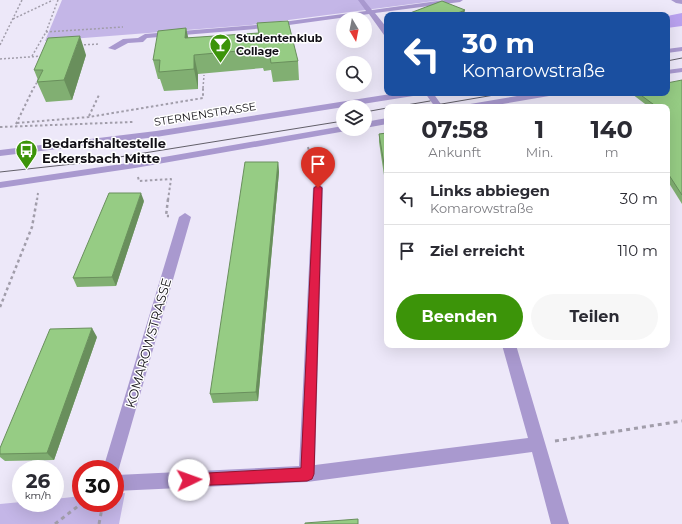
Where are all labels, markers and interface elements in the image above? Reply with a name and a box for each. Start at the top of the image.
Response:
north arrow [336,12,372,48]
map controls [336,12,372,136]
text: 30 m [462,26,535,60]
icon: left [396,28,448,80]
bar icon: Studentenklub Collage [207,31,233,64]
place label: Studentenklub Collage [236,31,323,58]
button: search [336,56,372,92]
text: Komarowstraße [462,60,605,82]
street label: STERNENSTRASSE [153,99,257,129]
button: layers [336,100,372,136]
text: 07:58 [421,115,488,144]
text: 1 [535,115,544,144]
text: 140 [590,115,633,144]
place label: Bedarfshaltestelle Eckersbach Mitte [42,135,166,166]
bus stop icon: Bedarfshaltestelle Eckersbach Mitte [14,137,40,170]
text: Ankunft [428,144,481,160]
text: Min. [526,144,553,160]
text: m [605,144,618,160]
pin [301,147,335,188]
icon: arrive [307,153,329,175]
text: Links abbiegen [430,181,550,200]
icon: left [396,188,418,210]
text: 30 m [620,189,658,208]
text: Komarowstraße [430,200,533,216]
icon: arrive [396,240,418,262]
text: Ziel erreicht [430,241,525,260]
text: 110 m [617,241,658,260]
street label: KOMAROWSTRASSE [122,276,174,410]
button: Beenden [396,294,523,340]
button: Teilen [531,294,658,340]
position arrow [168,459,210,501]
speed limit sign: 30 [72,460,124,512]
text: 26 [26,469,50,493]
text: km/h [25,489,51,502]

